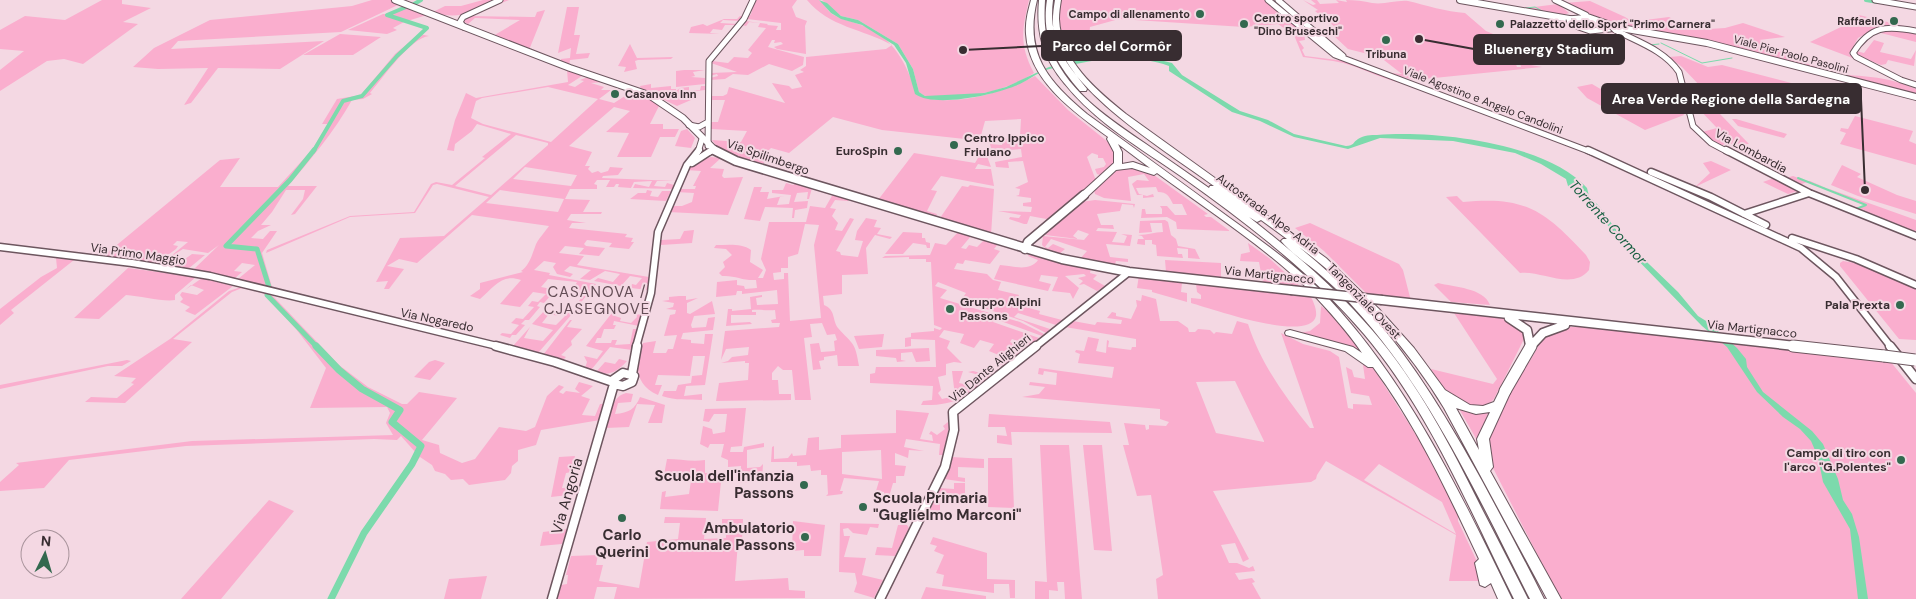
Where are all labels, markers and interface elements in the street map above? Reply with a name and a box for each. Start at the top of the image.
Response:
place label: Campo di allenamento [1069,7,1190,21]
marker: Campo di allenamento [1194,8,1206,20]
place label: Centro sportivo "Dino Bruseschi" [1254,11,1342,38]
place label: Raffaello [1837,14,1884,28]
marker: Raffaello [1888,15,1900,27]
place label: Palazzetto dello Sport "Primo Carnera" [1510,17,1715,31]
marker: Centro sportivo "Dino Bruseschi" [1238,18,1250,30]
marker: Palazzetto dello Sport "Primo Carnera" [1494,18,1506,30]
callout: Parco del Cormôr [1042,31,1181,60]
street label: Viale Pier Paolo Pasolini [1732,32,1850,76]
marker: Tribuna [1380,34,1392,46]
callout: Bluenergy Stadium [1474,35,1624,64]
text: Parco del Cormôr [1053,37,1172,55]
text: Bluenergy Stadium [1484,40,1614,58]
place label: Tribuna [1366,47,1406,61]
street label: Viale Agostino e Angelo Candolini [1401,63,1565,137]
callout: Area Verde Regione della Sardegna [1602,84,1861,113]
place label: Casanova Inn [625,87,697,101]
marker: Casanova Inn [609,88,621,100]
text: Area Verde Regione della Sardegna [1612,90,1850,108]
street label: Via Lombardia [1712,125,1790,177]
place label: Centro Ippico Friulano [964,130,1045,160]
street label: Via Spilimbergo [725,135,811,179]
marker: Centro Ippico Friulano [948,139,960,151]
place label: EuroSpin [836,143,888,159]
marker: EuroSpin [892,145,904,157]
street label: Autostrada Alpe-Adria [1213,170,1323,258]
water label: Torrente Cormor [1565,176,1651,269]
street label: Via Primo Maggio [89,239,187,269]
street label: Tangenziale Ovest [1324,260,1405,343]
street label: Via Martignacco [1223,262,1315,288]
district label: CASANOVA / CJASEGNOVE [544,282,650,319]
place label: Gruppo Alpini Passons [960,294,1041,324]
place label: Pala Prexta [1825,297,1890,313]
marker: Pala Prexta [1894,299,1906,311]
marker: Gruppo Alpini Passons [944,303,956,315]
street label: Via Nogaredo [399,304,475,336]
street label: Via Martignacco [1706,316,1798,342]
street label: Via Dante Alighieri [946,330,1034,406]
place label: Campo di tiro con l'arco "G.Polentes" [1784,445,1891,475]
marker: Campo di tiro con l'arco "G.Polentes" [1895,454,1907,466]
street label: Via Angoria [547,455,587,537]
place label: Scuola dell'infanzia Passons [654,466,794,503]
marker: Scuola dell'infanzia Passons [798,479,810,491]
place label: Scuola Primaria "Guglielmo Marconi" [873,488,1022,525]
marker: Scuola Primaria "Guglielmo Marconi" [857,501,869,513]
marker: Carlo Querini [616,512,628,524]
place label: Ambulatorio Comunale Passons [657,518,795,555]
place label: Carlo Querini [595,525,649,562]
north arrow [20,529,70,579]
marker: Ambulatorio Comunale Passons [799,531,811,543]
text: N [40,532,52,550]

